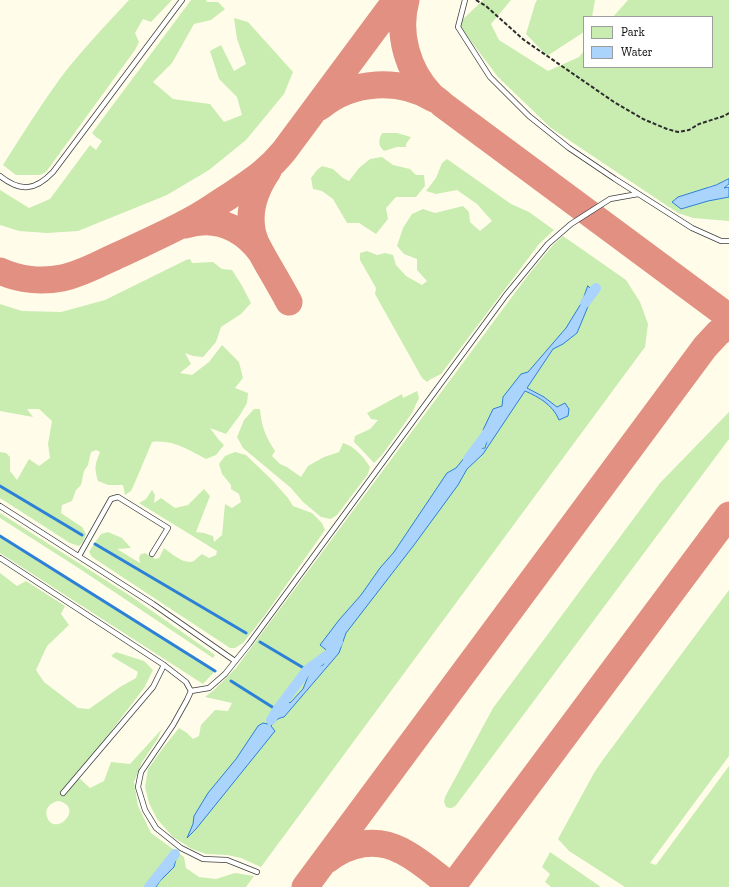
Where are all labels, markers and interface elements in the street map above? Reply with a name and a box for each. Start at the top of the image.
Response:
legend [583,16,713,68]
text: Park [621,25,645,39]
text: Water [621,45,653,59]

